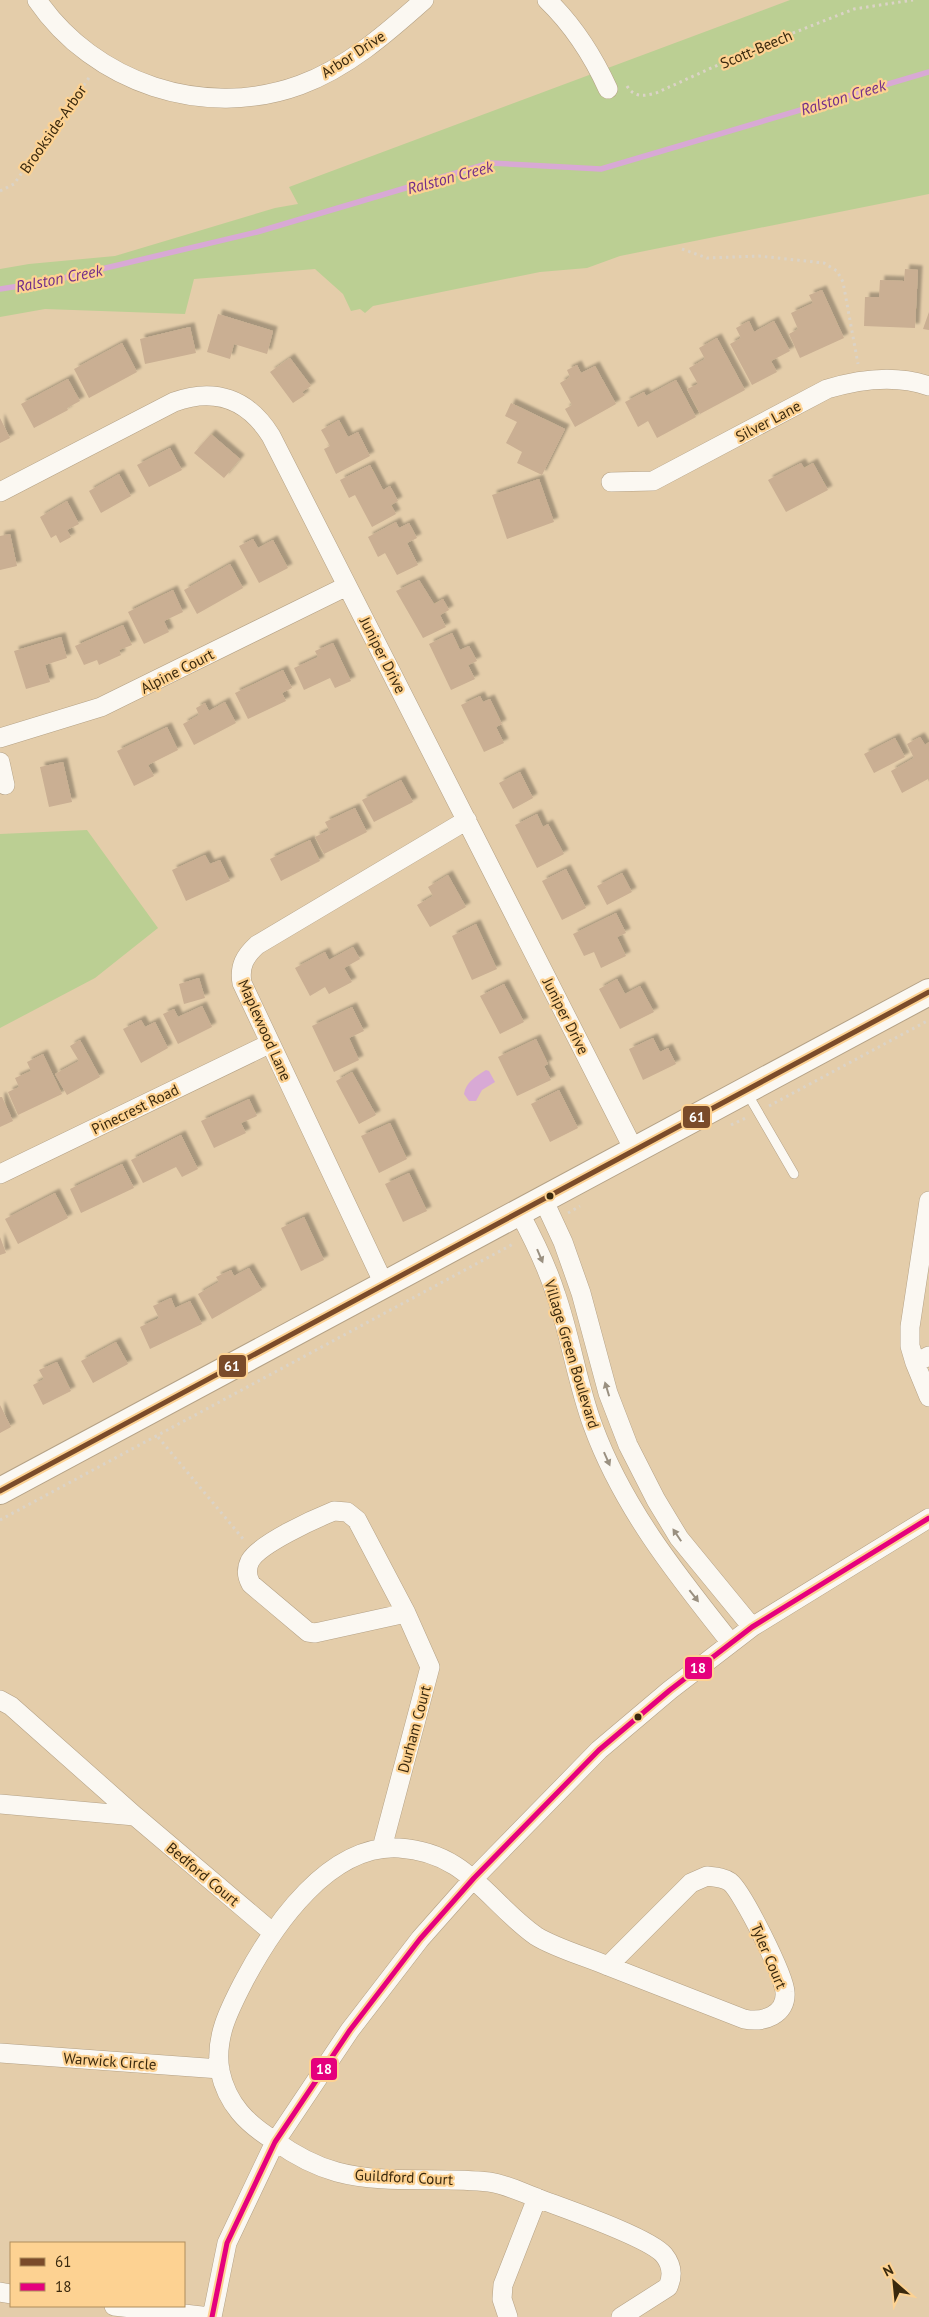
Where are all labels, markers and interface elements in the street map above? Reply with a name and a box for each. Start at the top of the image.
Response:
street label: Scott-Beech [717,25,795,73]
street label: Arbor Drive [317,26,389,82]
water label: Ralston Creek [798,74,889,119]
street label: Brookside-Arbor [15,81,91,177]
water label: Ralston Creek [405,156,496,198]
water label: Ralston Creek [14,260,105,296]
street label: Silver Lane [732,396,804,446]
street label: Juniper Drive [355,613,410,696]
street label: Alpine Court [137,644,217,698]
street label: Juniper Drive [538,974,593,1057]
street label: Maplewood Lane [234,976,296,1084]
street label: Pinecrest Road [88,1080,182,1138]
line badge: 61 [682,1105,711,1129]
text: 61 [689,1108,705,1126]
unlabelled marker [545,1191,555,1201]
one-way arrow [536,1249,544,1264]
street label: Village Green Boulevard [540,1276,604,1431]
line badge: 61 [218,1354,247,1378]
text: 61 [224,1357,240,1375]
one-way arrow [603,1381,611,1396]
one-way arrow [604,1452,612,1466]
one-way arrow [673,1528,682,1542]
one-way arrow [689,1589,699,1603]
line badge: 18 [684,1656,713,1680]
text: 18 [690,1659,706,1677]
street label: Durham Court [393,1683,435,1775]
unlabelled marker [633,1712,643,1722]
street label: Bedford Court [163,1838,243,1910]
street label: Tyler Court [747,1920,791,1992]
street label: Warwick Circle [63,2048,157,2074]
line badge: 18 [310,2057,338,2081]
text: 18 [316,2060,332,2078]
street label: Guildford Court [354,2165,454,2189]
legend [10,2242,185,2307]
text: 61 [55,2252,71,2271]
north arrow [869,2257,919,2307]
text: N [880,2260,896,2281]
text: 18 [55,2277,71,2296]

